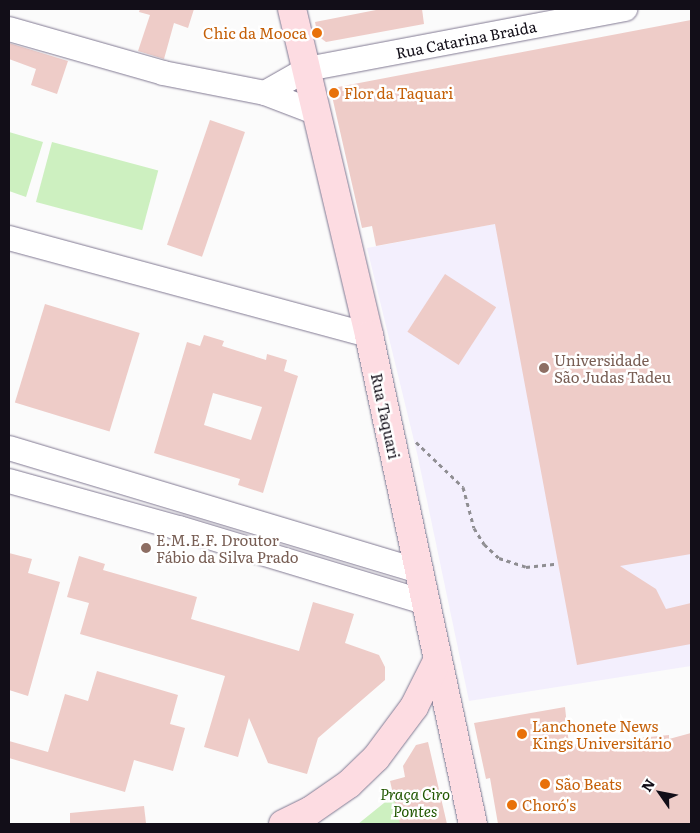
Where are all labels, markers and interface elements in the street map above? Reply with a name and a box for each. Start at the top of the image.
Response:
street label: Rua Catarina Braida [394,17,538,61]
place label: Chic da Mooca [203,24,307,42]
marker: Chic da Mooca [311,27,323,39]
place label: Flor da Taquari [344,84,453,102]
marker: Flor da Taquari [328,87,340,99]
place label: Universidade São Judas Tadeu [554,350,671,385]
marker: Universidade São Judas Tadeu [538,362,550,374]
street label: Rua Taquari [368,371,404,461]
place label: E.M.E.F. Droutor Fábio da Silva Prado [156,530,299,565]
marker: E.M.E.F. Droutor Fábio da Silva Prado [140,542,152,554]
place label: Lanchonete News Kings Universitário [532,716,672,751]
marker: Lanchonete News Kings Universitário [516,728,528,740]
north arrow [635,768,685,818]
text: N [636,774,659,795]
place label: São Beats [555,775,621,793]
marker: São Beats [539,778,551,790]
park label: Praça Ciro Pontes [380,784,450,819]
place label: Choró's [522,796,576,814]
marker: Choró's [506,799,518,811]

